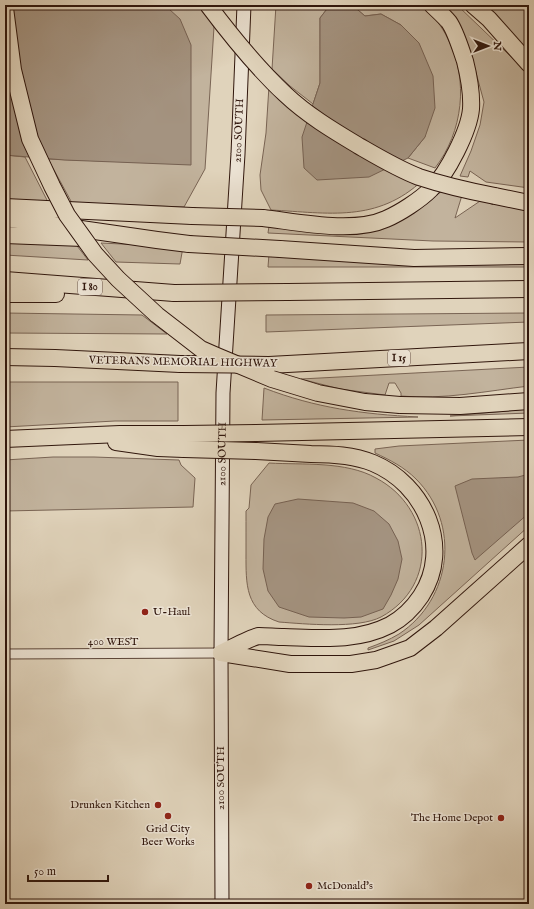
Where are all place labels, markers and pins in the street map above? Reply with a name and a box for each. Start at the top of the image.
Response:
place label: U-Haul [153,605,190,619]
marker: U-Haul [140,607,150,617]
place label: Drunken Kitchen [70,798,150,812]
marker: Drunken Kitchen [153,800,163,810]
marker: Grid City Beer Works [163,811,173,821]
place label: The Home Depot [411,811,493,825]
marker: The Home Depot [496,813,506,823]
place label: Grid City Beer Works [141,822,195,849]
place label: McDonald's [317,879,373,893]
marker: McDonald's [304,881,314,891]

